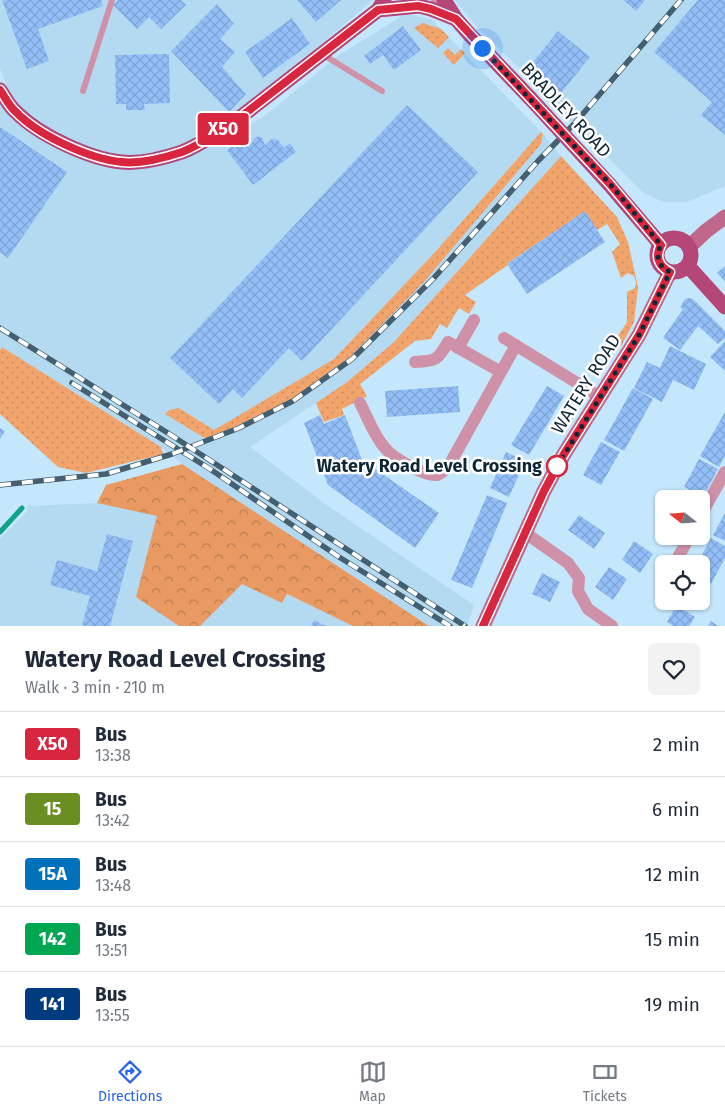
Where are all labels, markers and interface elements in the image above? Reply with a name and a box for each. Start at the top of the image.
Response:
your location [470,36,495,61]
street label: BRADLEY ROAD [516,58,616,162]
line badge: X50 [194,113,252,145]
text: X50 [208,118,238,140]
street label: WATERY ROAD [547,330,625,438]
place label: Watery Road Level Crossing [317,455,542,477]
marker: Watery Road Level Crossing [546,455,568,477]
north arrow [655,490,710,545]
map controls [655,490,710,610]
button: locate [655,555,710,610]
button: heart [648,643,700,695]
text: Watery Road Level Crossing [25,645,325,673]
text: Walk · 3 min · 210 m [25,678,165,697]
text: Bus [95,723,127,746]
text: X50 [37,733,68,755]
text: 2 min [653,733,700,756]
text: 13:38 [95,746,131,765]
text: Bus [95,788,127,811]
text: 15 [44,798,62,820]
text: 6 min [652,798,700,821]
text: 13:42 [95,811,130,830]
text: Bus [95,853,127,876]
text: 15A [38,863,67,885]
text: 12 min [645,863,700,886]
text: 13:48 [95,876,131,895]
text: Bus [95,918,127,941]
text: 142 [39,928,66,950]
text: 15 min [644,928,700,951]
text: 13:51 [95,941,128,960]
text: Bus [95,983,127,1006]
text: 141 [40,993,65,1015]
text: 19 min [644,993,700,1016]
text: 13:55 [95,1006,130,1025]
tab: Directions [98,1058,162,1105]
tab: Map [359,1058,387,1105]
tab: Tickets [583,1058,627,1105]

